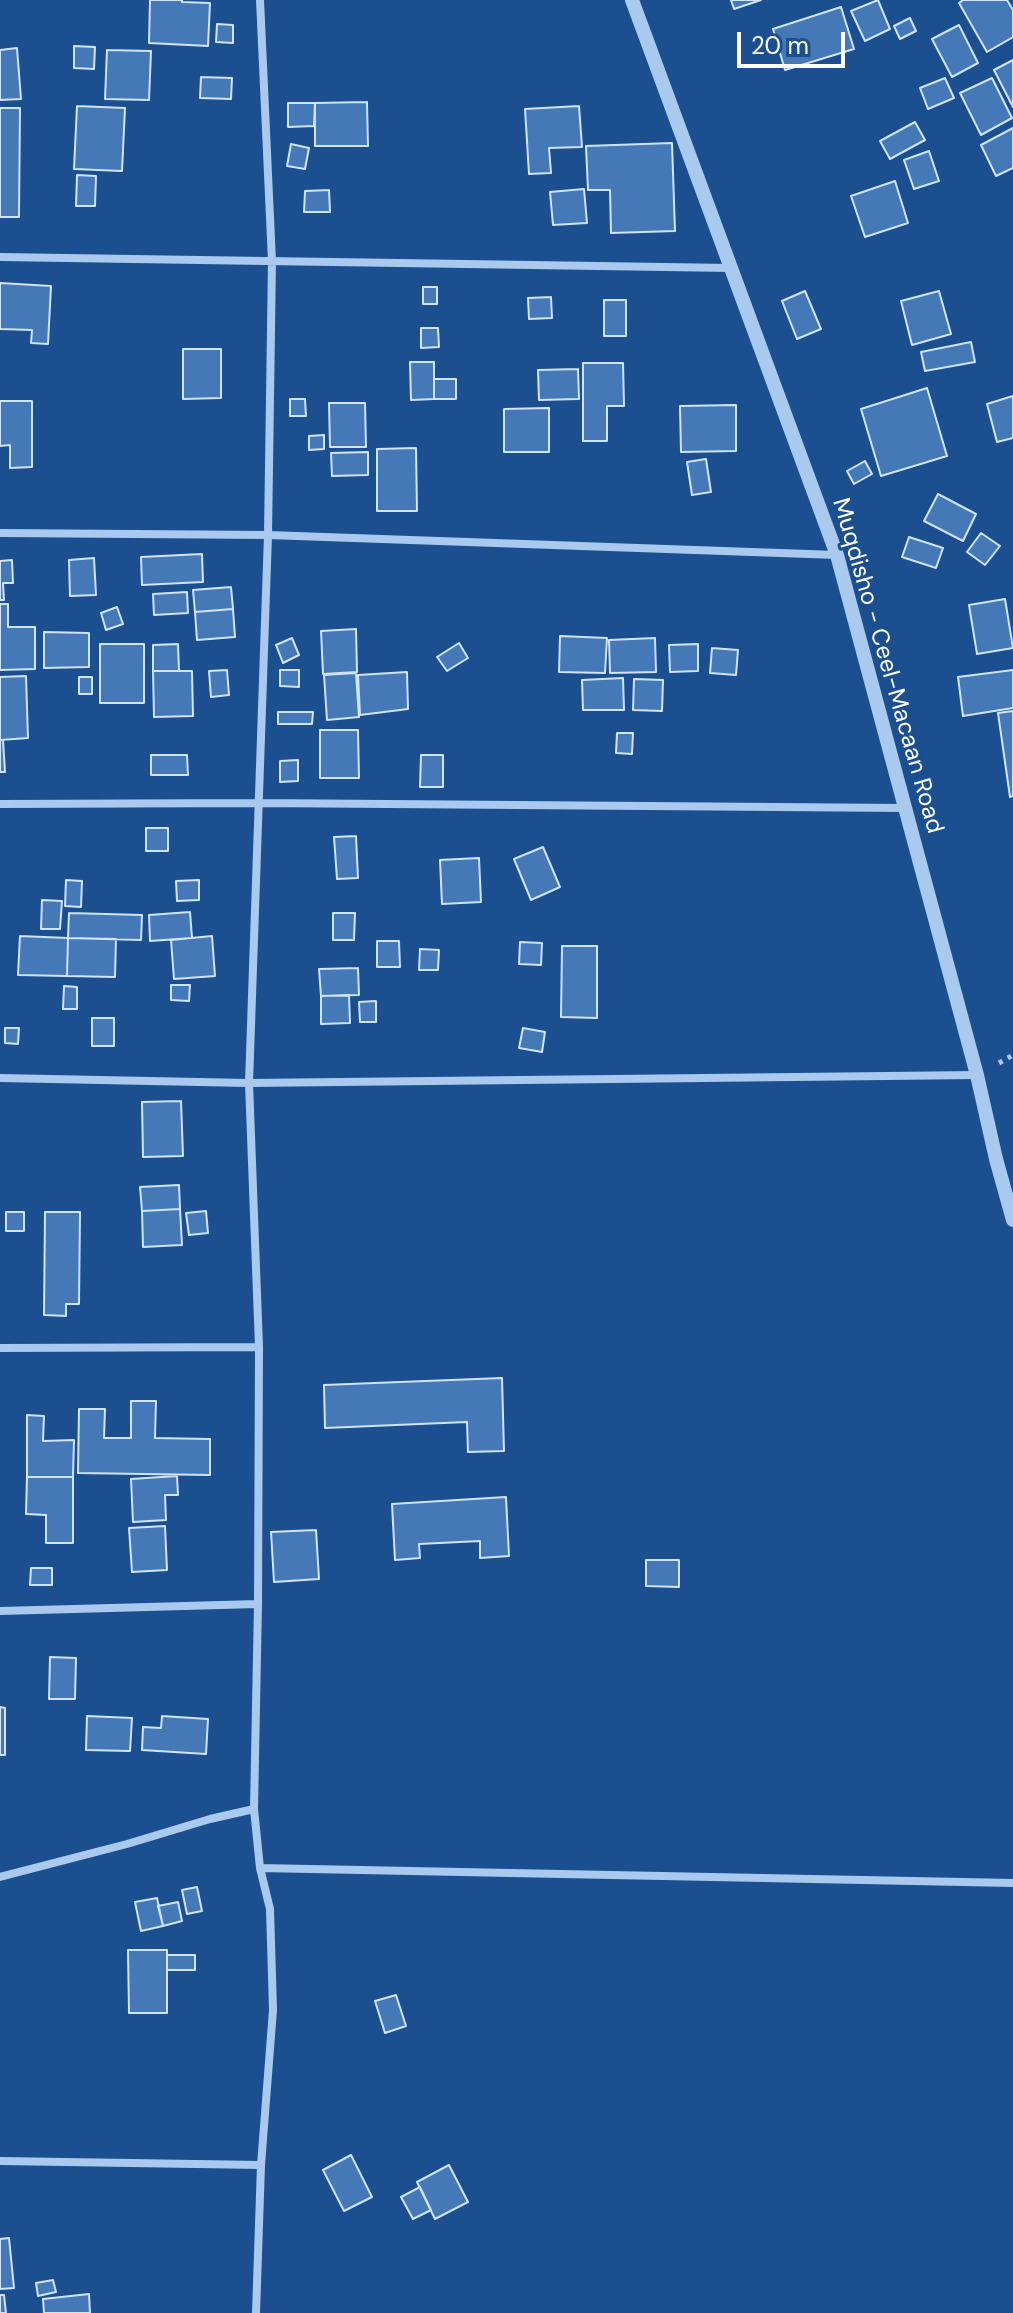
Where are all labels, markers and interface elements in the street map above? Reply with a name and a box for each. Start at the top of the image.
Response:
scale bar [741,16,849,66]
text: 20 m [751,30,809,61]
street label: Muqdisho - Ceel-Macaan Road [825,495,949,837]

